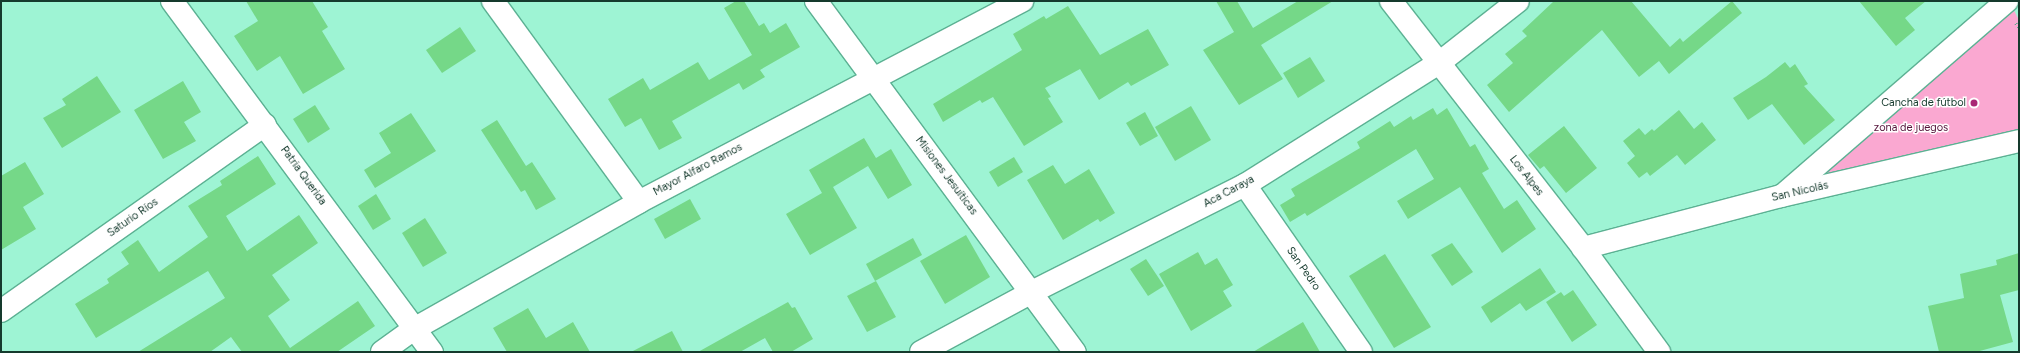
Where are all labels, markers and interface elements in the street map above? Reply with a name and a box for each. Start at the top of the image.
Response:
place label: Cancha de fútbol [1881,96,1966,110]
marker: Cancha de fútbol [1969,98,1979,108]
park label: zona de juegos [1874,121,1948,135]
street label: Misiones Jesuíticas [912,134,980,218]
street label: Mayor Alfaro Ramos [651,141,745,199]
street label: Patria Querida [277,144,329,208]
street label: Los Alpes [1506,153,1546,199]
street label: Aca Caraya [1201,173,1257,211]
street label: San Nicolás [1770,179,1830,205]
street label: Saturio Ríos [105,196,161,240]
street label: San Pedro [1283,245,1323,293]

